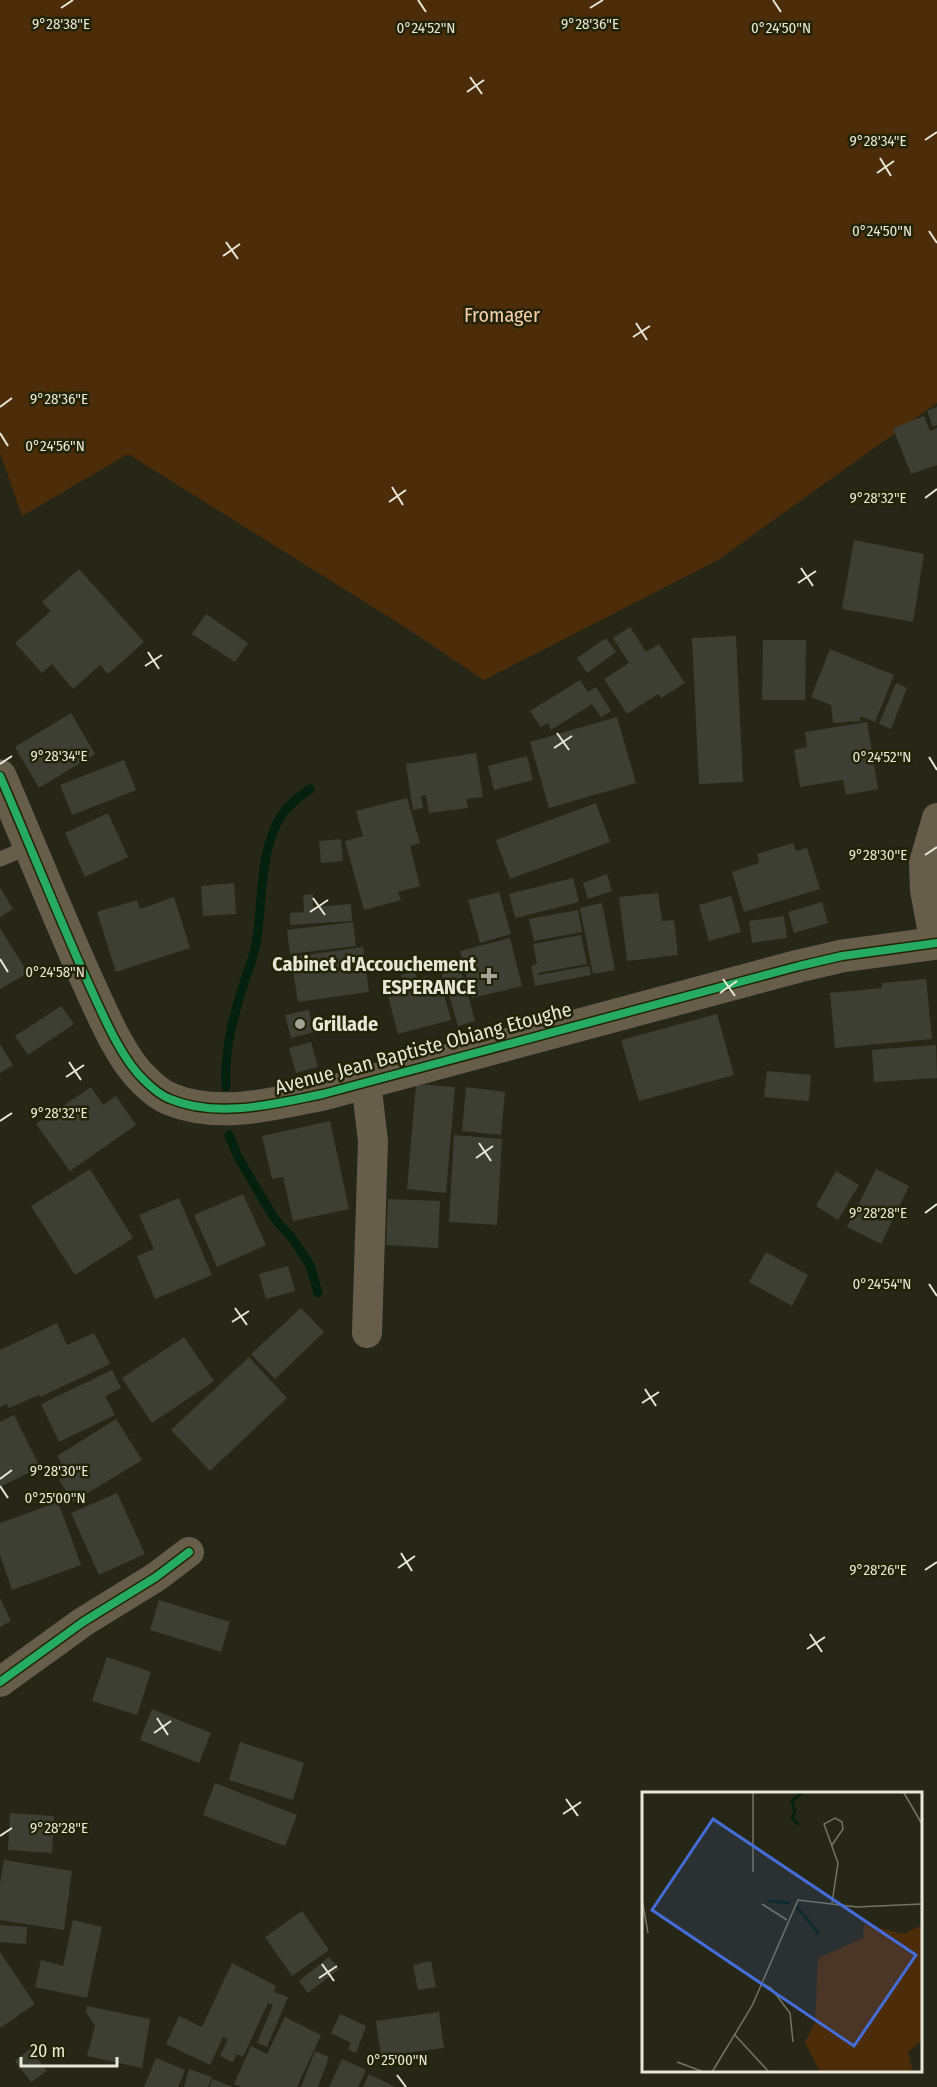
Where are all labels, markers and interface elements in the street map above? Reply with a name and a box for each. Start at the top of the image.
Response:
text: 9°28'38"E [32,15,90,33]
text: 9°28'36"E [561,15,619,33]
text: 0°24'52"N [397,19,455,37]
text: 0°24'50"N [751,19,811,37]
text: 9°28'34"E [849,132,907,150]
text: 0°24'50"N [852,222,912,240]
park label: Fromager [464,303,540,327]
text: 9°28'36"E [30,390,88,408]
text: 0°24'56"N [25,437,85,455]
text: 9°28'32"E [849,489,907,507]
text: 9°28'34"E [30,747,88,765]
text: 0°24'52"N [853,748,911,766]
text: 9°28'30"E [849,846,907,864]
place label: Cabinet d'Accouchement ESPERANCE [272,952,477,999]
text: 0°24'58"N [25,963,85,981]
marker: Cabinet d'Accouchement ESPERANCE [480,967,498,985]
street label: Avenue Jean Baptiste Obiang Etoughe [272,997,574,1099]
place label: Grillade [312,1012,378,1036]
marker: Grillade [293,1017,307,1031]
text: 9°28'32"E [30,1104,88,1122]
text: 9°28'28"E [849,1204,907,1222]
text: 0°24'54"N [853,1275,911,1293]
text: 9°28'30"E [30,1462,88,1480]
text: 0°25'00"N [24,1489,86,1507]
text: 9°28'26"E [849,1561,907,1579]
inset map [642,1792,922,2072]
text: 9°28'28"E [30,1819,88,1837]
scale bar [21,2030,117,2068]
text: 20 m [30,2040,65,2062]
text: 0°25'00"N [366,2051,428,2069]

